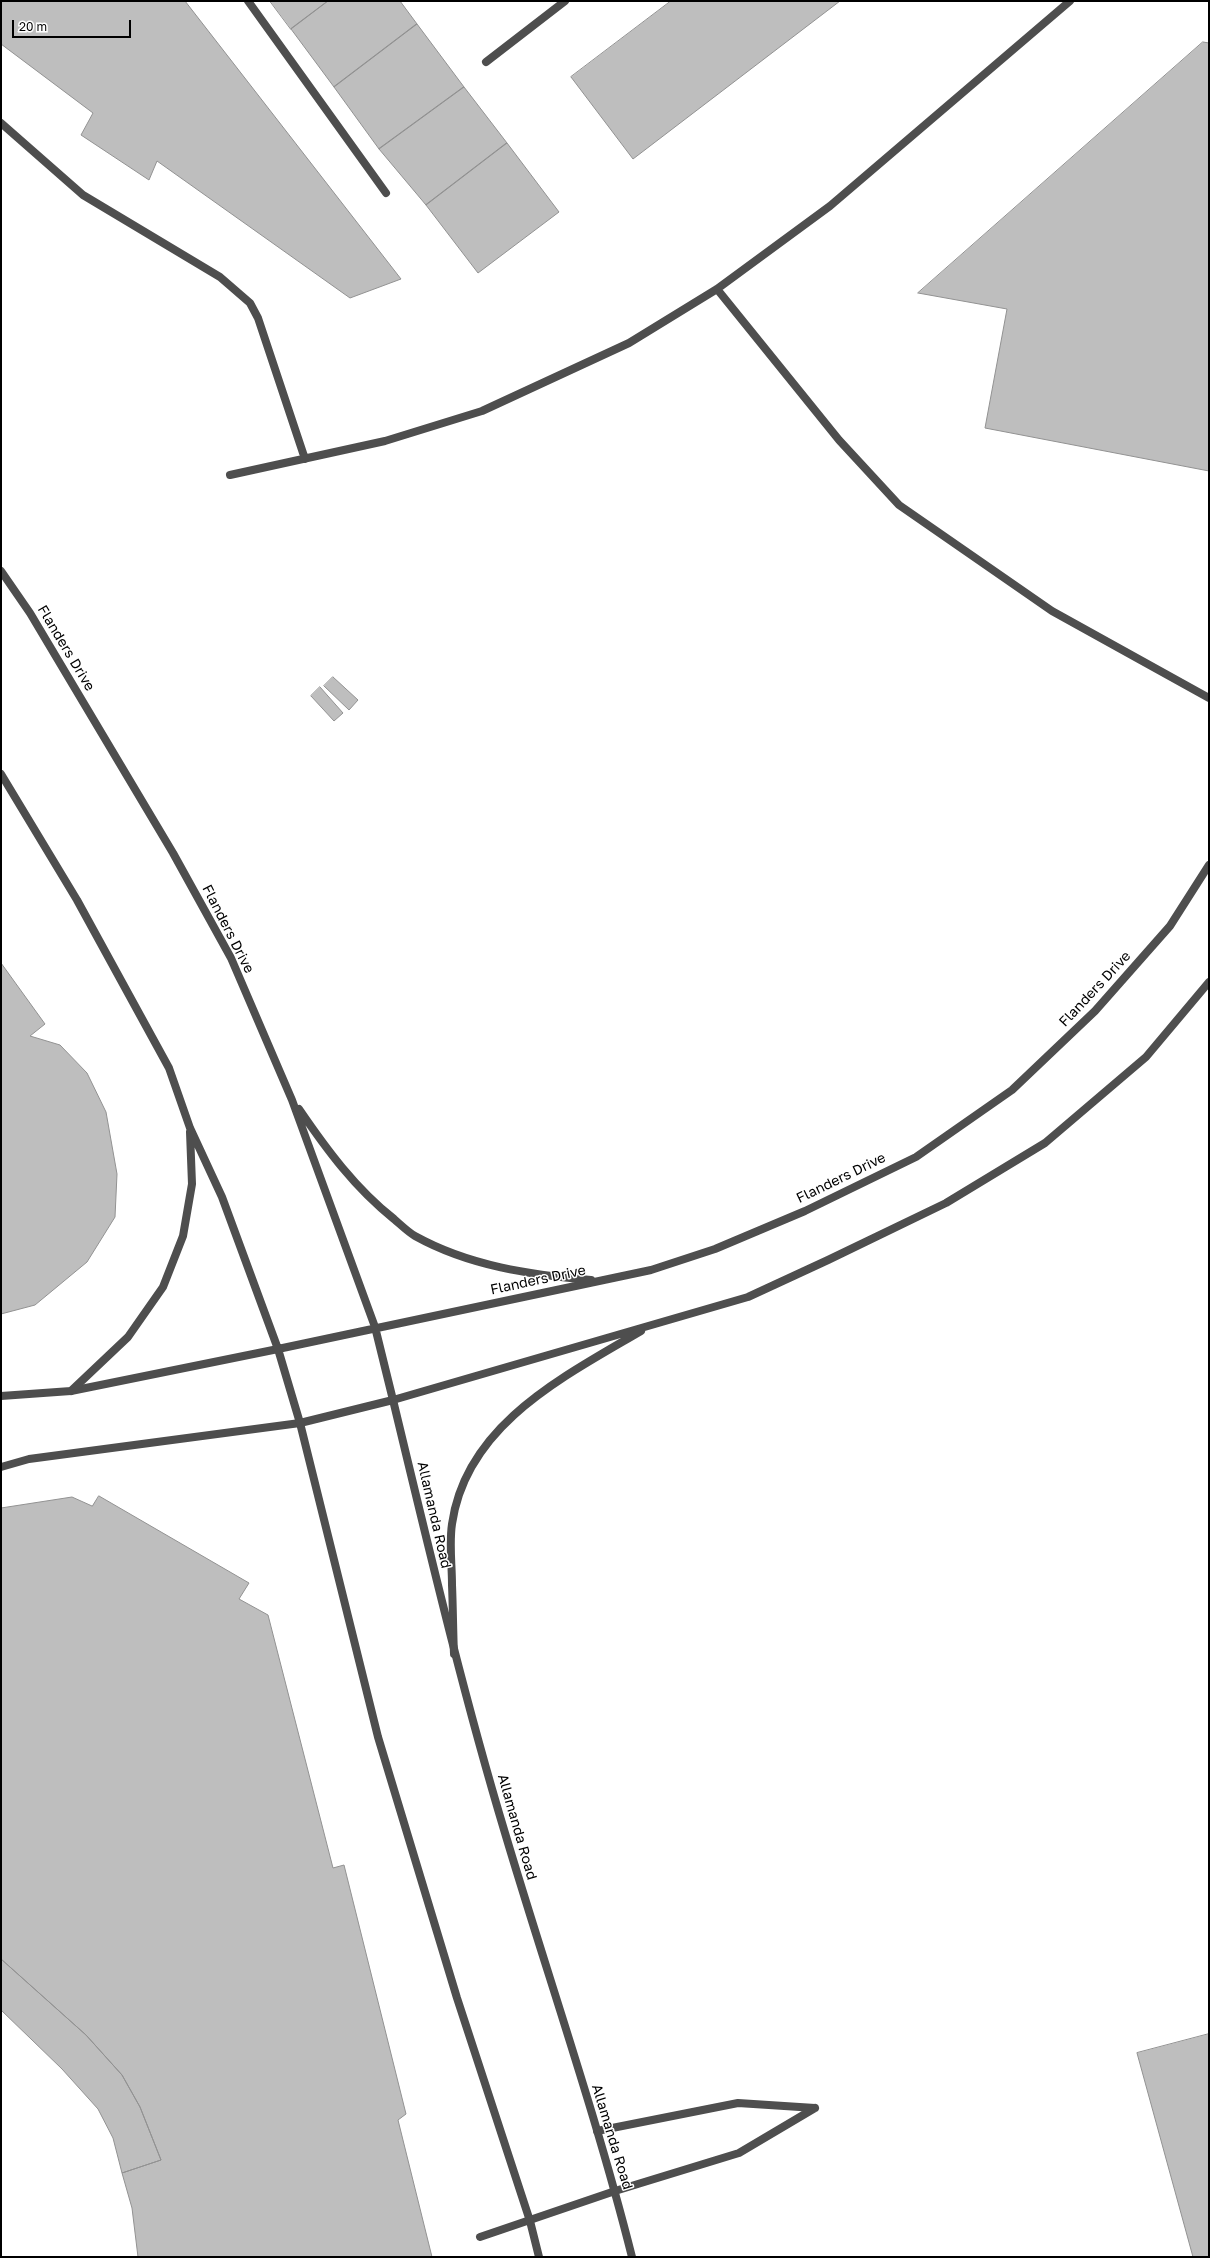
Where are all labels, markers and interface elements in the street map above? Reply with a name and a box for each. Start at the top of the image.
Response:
scale bar [14,12,133,38]
text: 20 m [19,19,47,34]
street label: Flanders Drive [34,602,98,694]
street label: Flanders Drive [198,882,258,976]
street label: Flanders Drive [1056,948,1134,1030]
street label: Flanders Drive [794,1149,888,1207]
street label: Flanders Drive [489,1262,587,1298]
street label: Allamanda Road [414,1460,454,1570]
street label: Allamanda Road [494,1772,540,1882]
street label: Allamanda Road [588,2082,636,2192]

